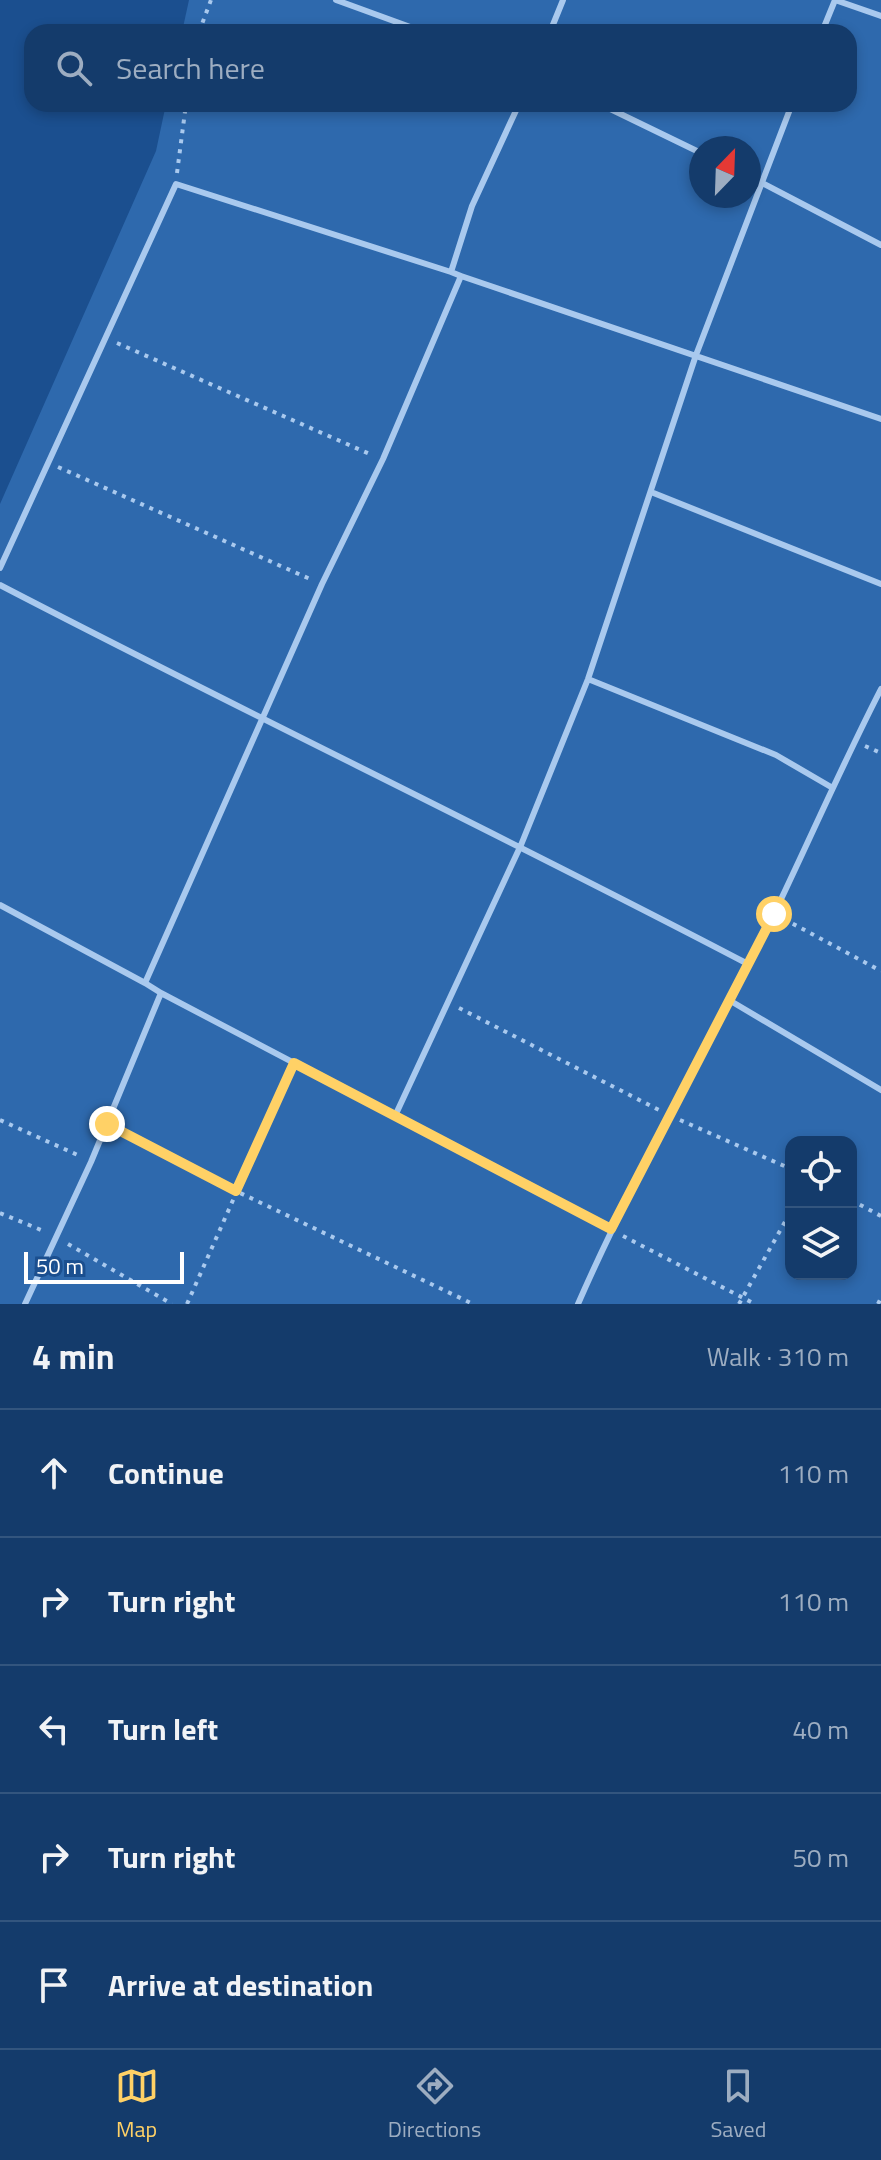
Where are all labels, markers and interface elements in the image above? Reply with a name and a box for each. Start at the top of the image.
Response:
search box [24,24,857,112]
text: Search here [116,45,265,91]
icon: search [52,46,96,90]
north arrow [689,136,761,208]
route start [756,896,792,932]
route end [89,1106,125,1142]
map controls [785,1136,857,1280]
button: locate [785,1136,857,1208]
button: layers [785,1208,857,1280]
scale bar [24,1248,184,1284]
text: 50 m [36,1249,84,1283]
text: 4 min [32,1330,115,1382]
text: Walk · 310 m [707,1337,849,1376]
text: Continue [108,1450,224,1496]
icon: ahead [32,1451,76,1495]
text: 110 m [778,1454,849,1493]
text: Turn right [108,1578,236,1624]
icon: right [32,1579,76,1623]
text: 110 m [778,1582,849,1621]
text: Turn left [108,1706,218,1752]
icon: left [32,1707,76,1751]
text: 40 m [792,1710,849,1749]
text: Turn right [108,1834,236,1880]
icon: right [32,1835,76,1879]
text: 50 m [792,1838,849,1877]
text: Arrive at destination [108,1962,373,2008]
icon: arrive [32,1963,76,2007]
tab: Map [115,2064,159,2146]
tab: Directions [388,2064,481,2146]
tab: Saved [710,2064,766,2146]

